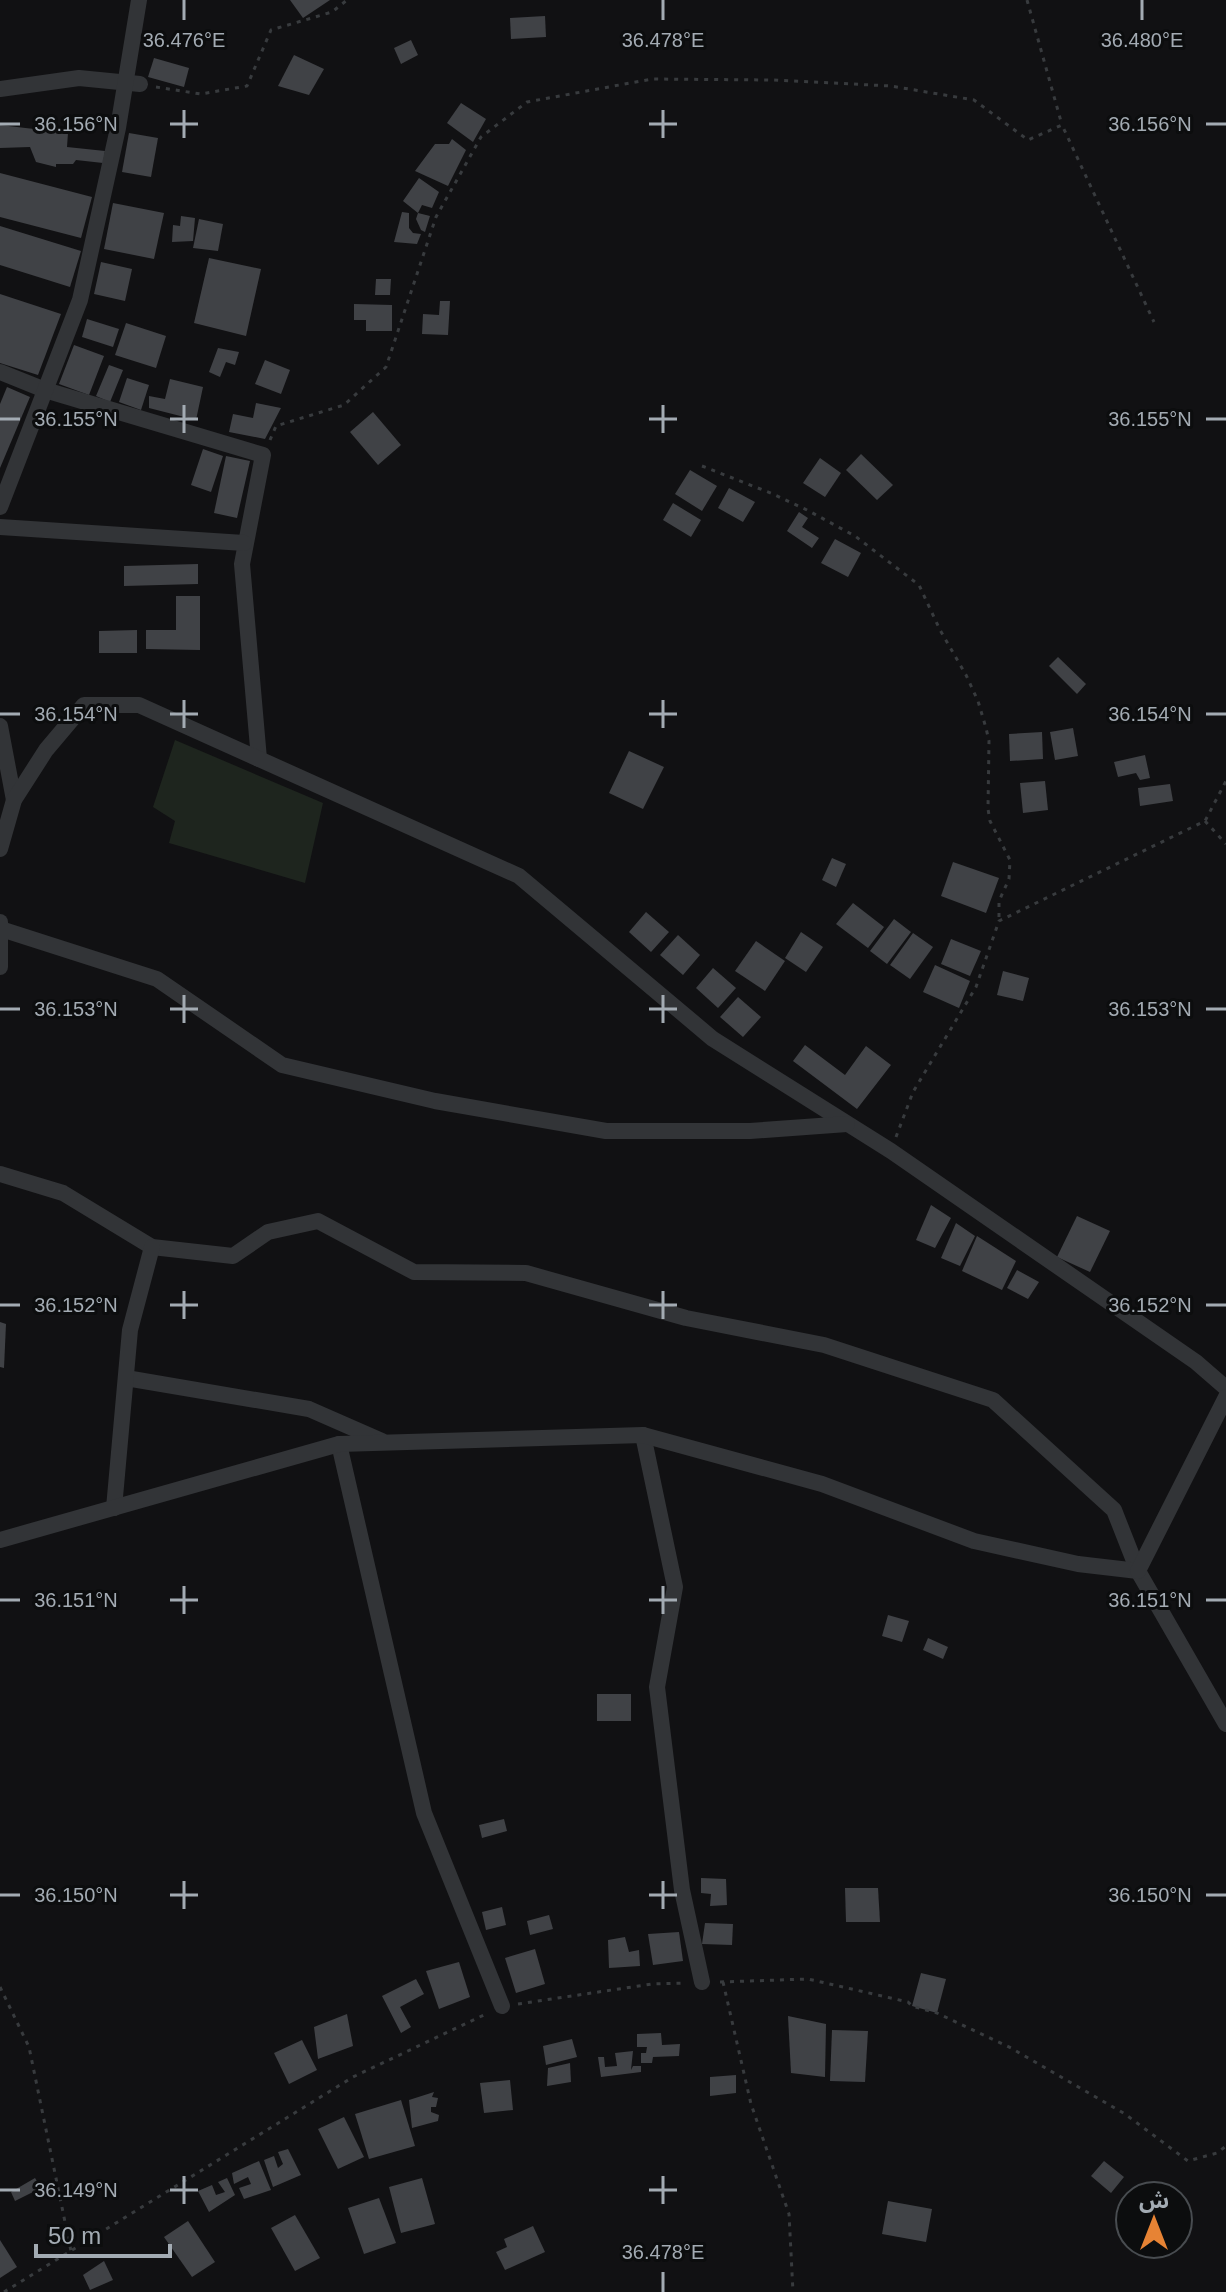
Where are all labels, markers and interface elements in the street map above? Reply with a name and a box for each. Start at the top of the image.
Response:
text: 36.476°E [143,29,225,51]
text: 36.478°E [622,29,704,51]
text: 36.480°E [1101,29,1183,51]
text: 36.156°N [34,113,118,135]
text: 36.156°N [1108,113,1192,135]
text: 36.155°N [34,408,118,430]
text: 36.155°N [1108,408,1192,430]
text: 36.154°N [34,703,118,725]
text: 36.154°N [1108,703,1192,725]
text: 36.153°N [34,998,118,1020]
text: 36.153°N [1108,998,1192,1020]
text: 36.152°N [34,1294,118,1316]
text: 36.152°N [1108,1294,1192,1316]
text: 36.151°N [34,1589,118,1611]
text: 36.151°N [1108,1589,1192,1611]
text: 36.150°N [34,1884,118,1906]
text: 36.150°N [1108,1884,1192,1906]
text: 36.149°N [34,2179,118,2201]
north arrow [1114,2180,1194,2260]
text: ش [1139,2188,1169,2213]
scale bar [36,2208,170,2258]
text: 50 m [48,2222,101,2249]
text: 36.478°E [622,2241,704,2263]

